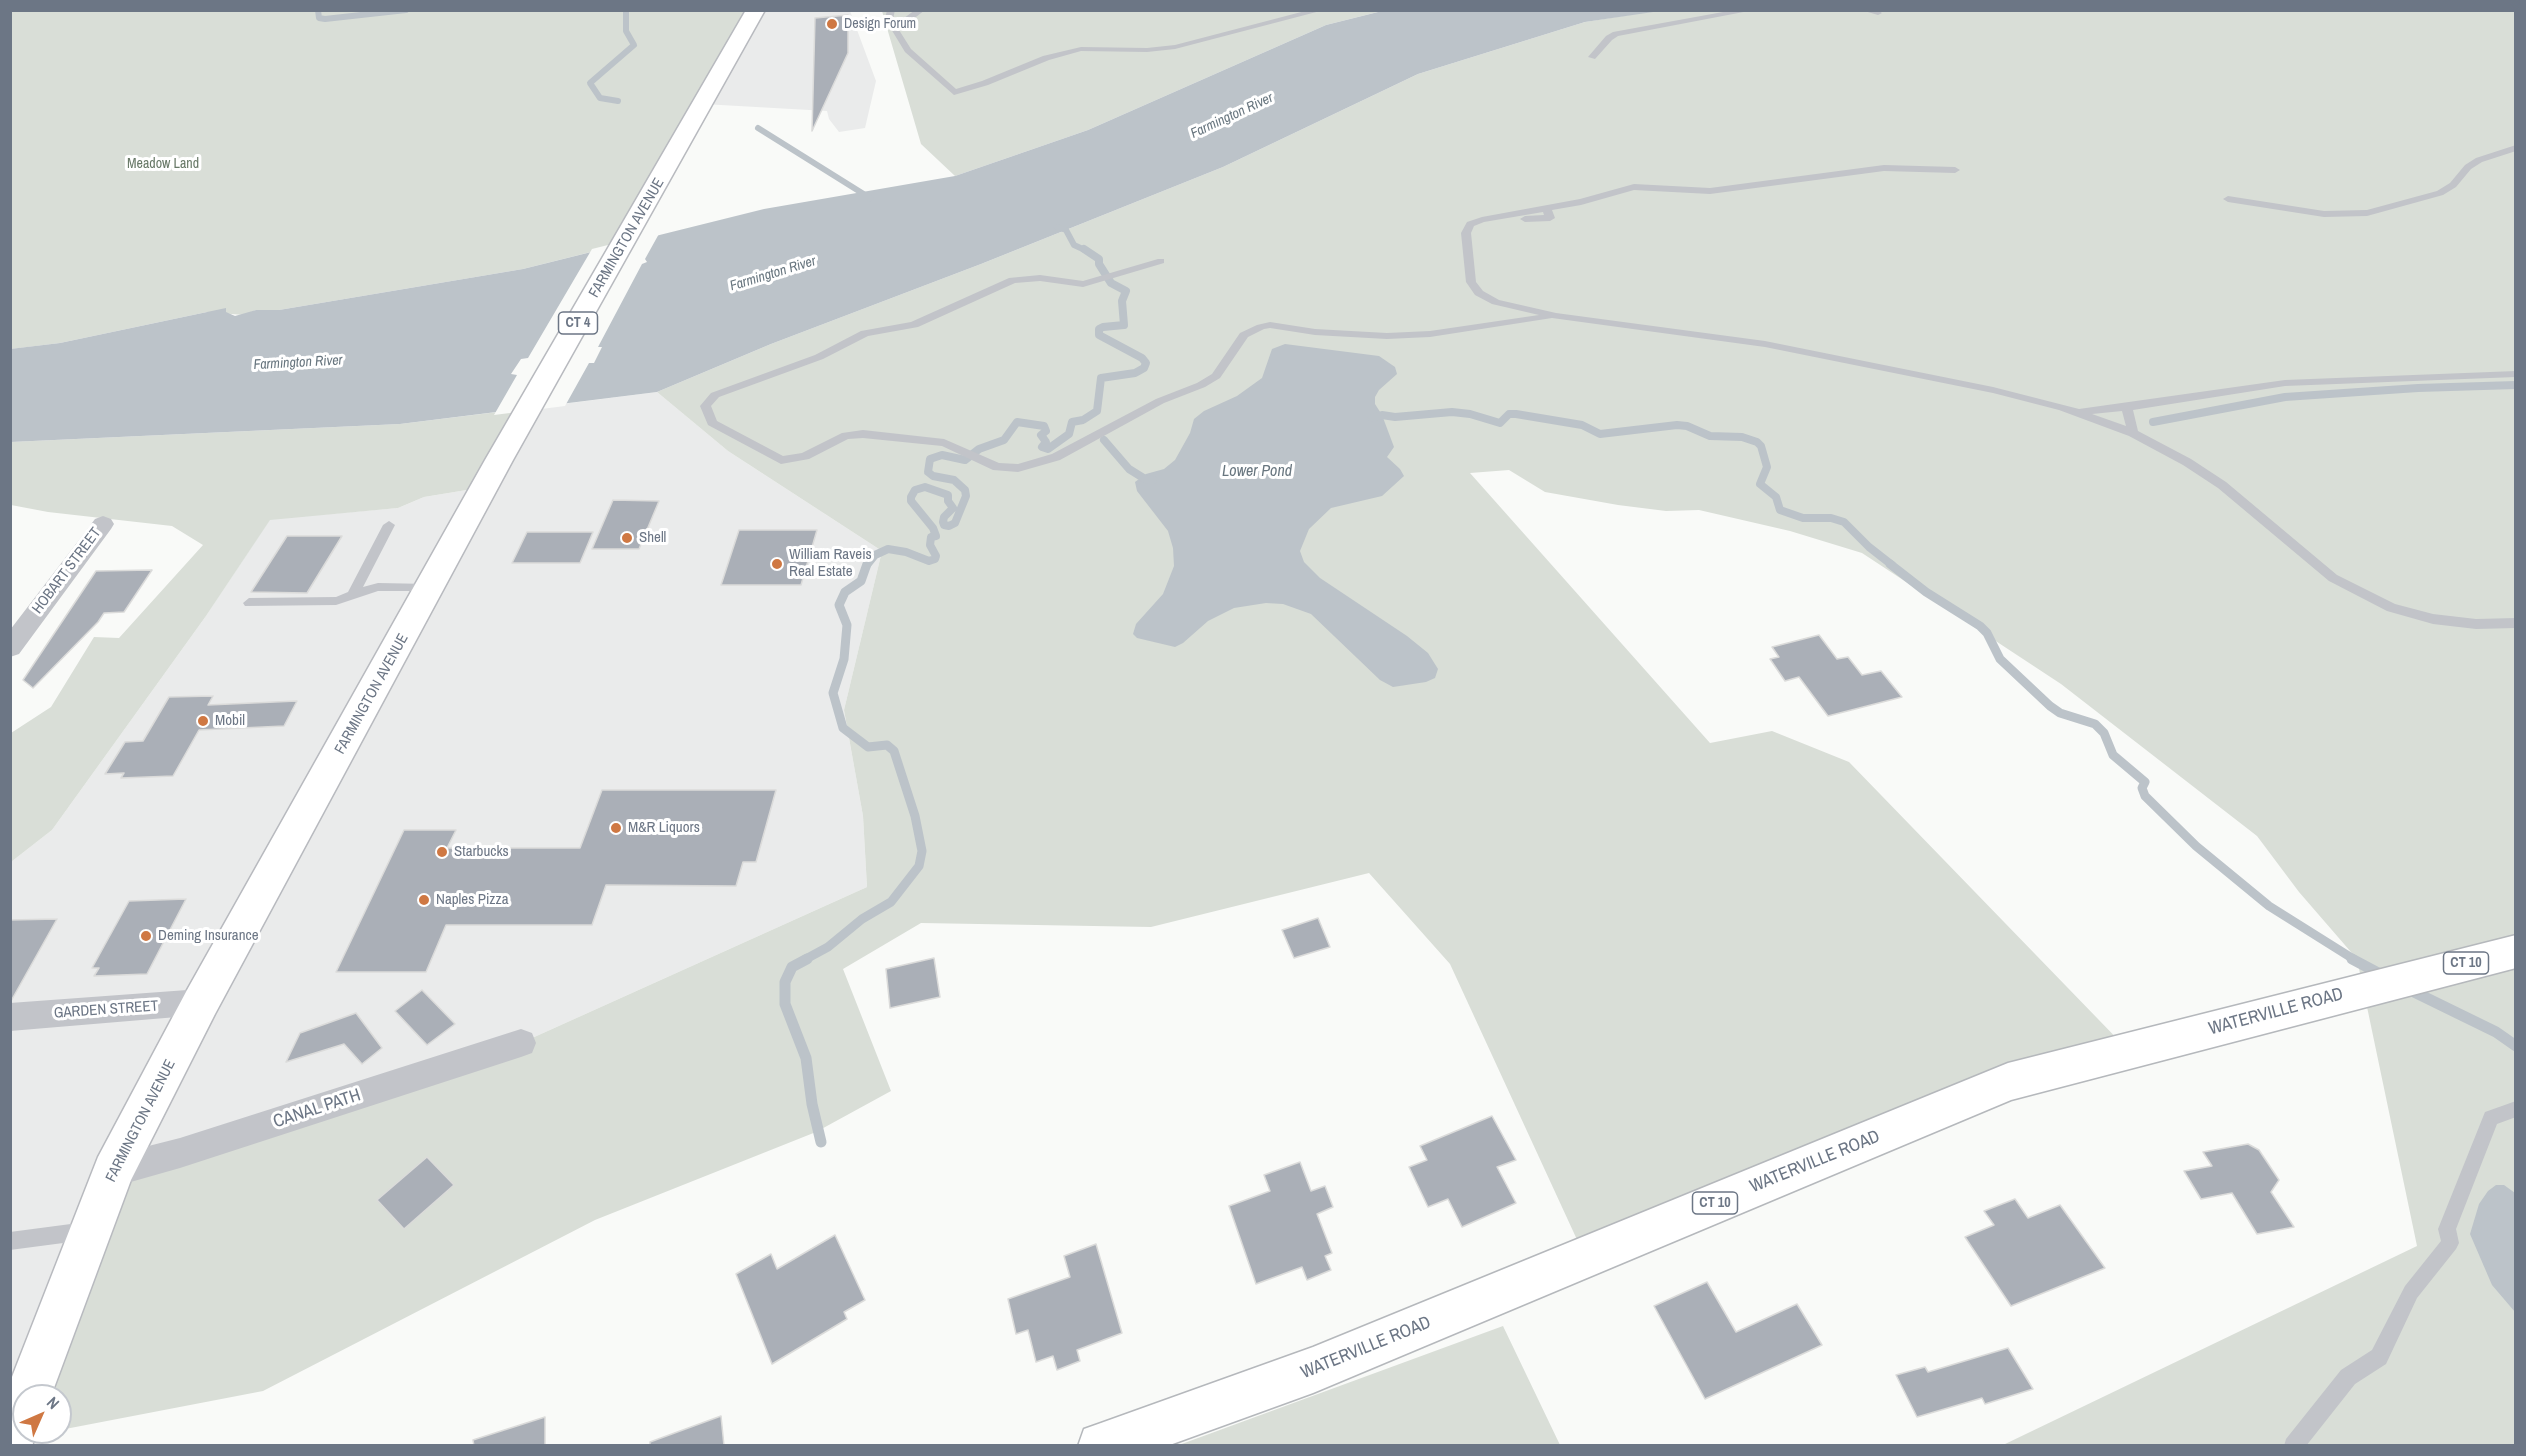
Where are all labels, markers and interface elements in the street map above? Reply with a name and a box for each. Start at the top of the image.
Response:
place label: Design Forum [844,16,916,32]
marker: Design Forum [825,17,839,31]
water label: Farmington River [1188,90,1276,142]
park label: Meadow Land [127,156,199,172]
street label: FARMINGTON AVENUE [585,175,669,301]
water label: Farmington River [728,253,818,295]
road number: CT 4 [558,312,598,334]
water label: Farmington River [253,352,343,374]
water label: Lower Pond [1222,462,1292,482]
street label: HOBART STREET [29,524,105,618]
place label: Shell [639,529,666,547]
marker: Shell [620,531,634,545]
place label: William Raveis Real Estate [789,546,872,581]
marker: William Raveis Real Estate [770,557,784,571]
street label: FARMINGTON AVENUE [331,631,413,757]
place label: Mobil [215,712,245,730]
marker: Mobil [196,714,210,728]
place label: M&R Liquors [628,819,700,837]
marker: M&R Liquors [609,821,623,835]
place label: Starbucks [454,843,509,861]
marker: Starbucks [435,845,449,859]
place label: Naples Pizza [436,891,508,909]
marker: Naples Pizza [417,893,431,907]
place label: Deming Insurance [158,927,258,945]
marker: Deming Insurance [139,929,153,943]
road number: CT 10 [2444,952,2488,974]
street label: WATERVILLE ROAD [2206,984,2346,1040]
street label: GARDEN STREET [53,997,159,1023]
street label: FARMINGTON AVENUE [102,1057,180,1185]
street label: CANAL PATH [271,1085,363,1133]
street label: WATERVILLE ROAD [1747,1126,1883,1198]
road number: CT 10 [1692,1192,1738,1214]
street label: WATERVILLE ROAD [1298,1312,1434,1384]
north arrow [12,1384,72,1444]
text: N [42,1392,64,1414]

